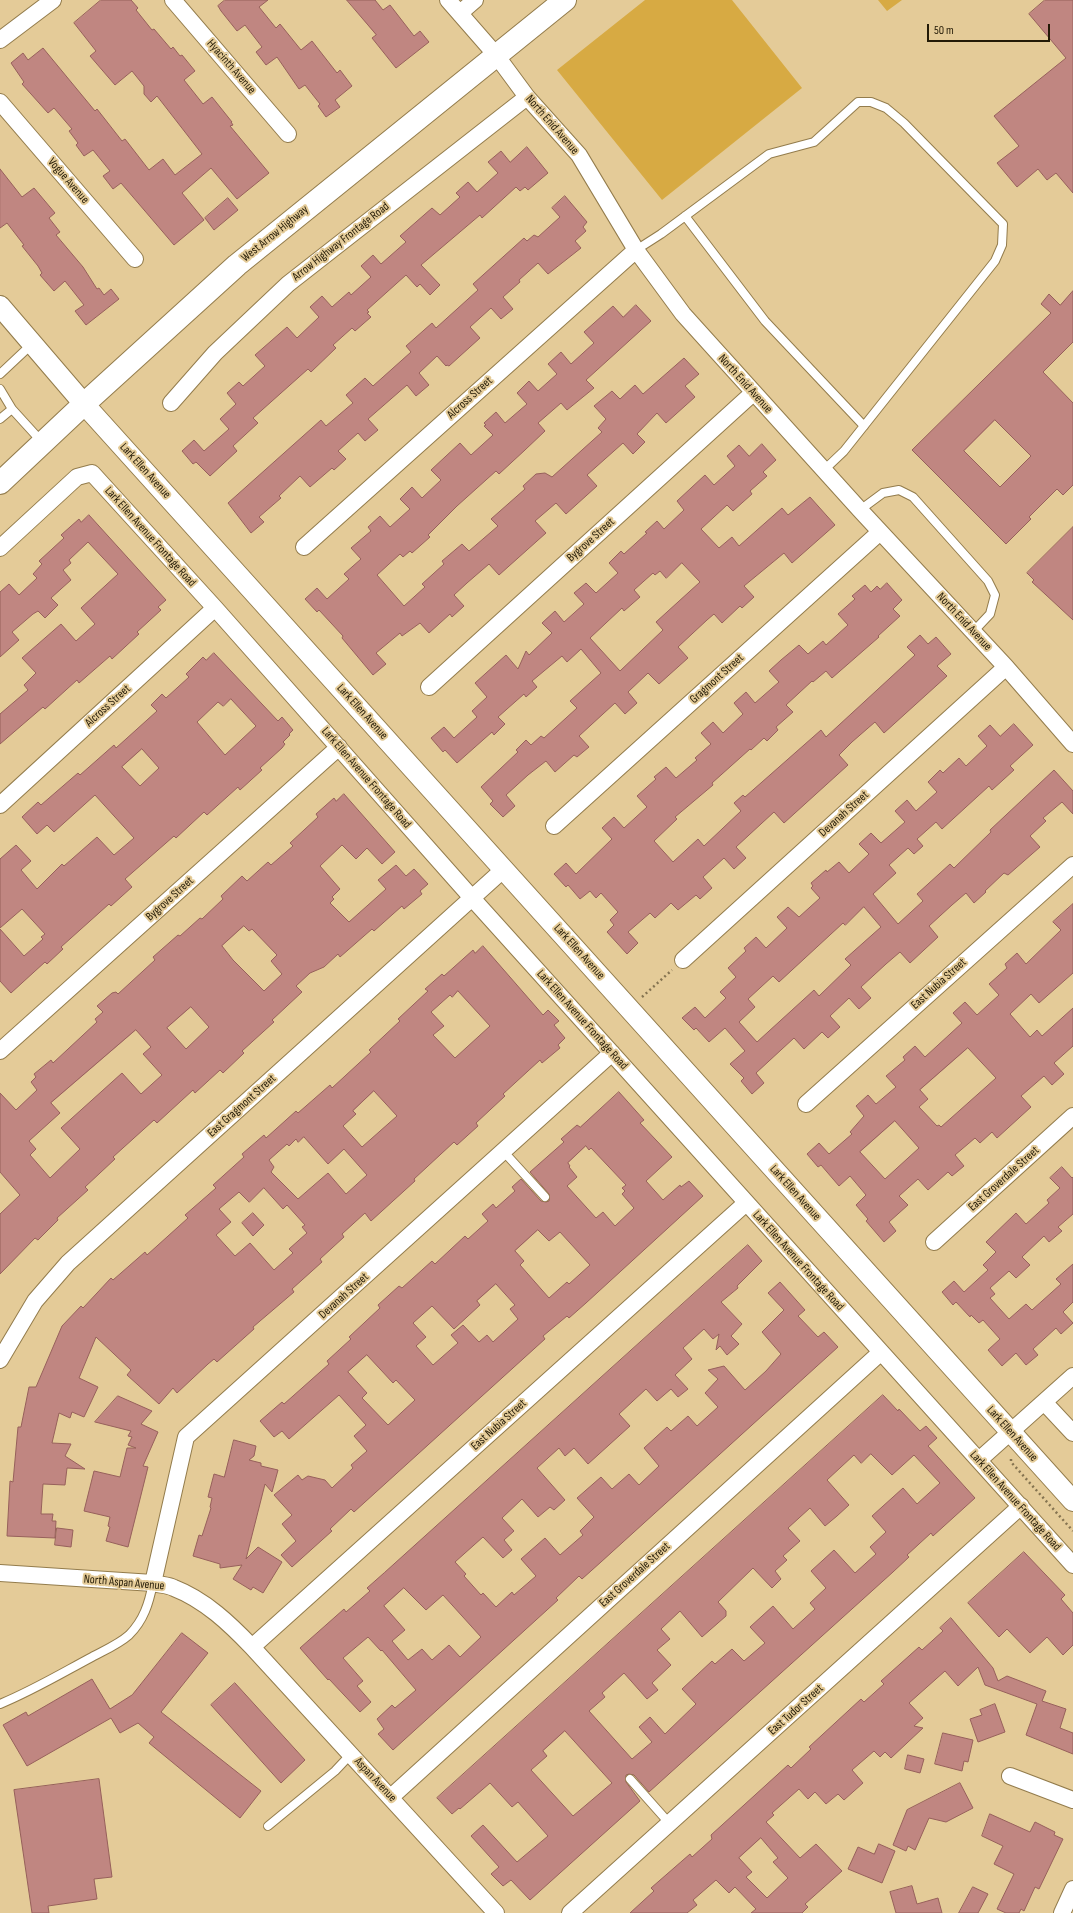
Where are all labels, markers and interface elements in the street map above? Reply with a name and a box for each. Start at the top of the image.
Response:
scale bar [929,16,1052,42]
text: 50 m [934,23,954,38]
street label: Hyacinth Avenue [203,37,259,97]
street label: North Enid Avenue [522,92,582,158]
street label: Vogue Avenue [44,155,92,207]
street label: Arrow Highway Frontage Road [290,200,392,284]
street label: West Arrow Highway [239,203,311,265]
street label: North Enid Avenue [715,352,775,416]
street label: Alcross Street [444,374,496,422]
street label: Lark Ellen Avenue [116,440,174,502]
street label: Lark Ellen Avenue Frontage Road [101,484,199,590]
street label: Bygrove Street [564,515,618,565]
street label: North Enid Avenue [934,590,994,654]
street label: Gragmont Street [687,651,747,707]
street label: Lark Ellen Avenue [333,681,391,743]
street label: Alcross Street [82,682,134,730]
street label: Lark Ellen Avenue Frontage Road [318,725,414,831]
street label: Devanah Street [816,788,872,840]
street label: Bygrove Street [143,874,197,924]
street label: Lark Ellen Avenue [550,921,608,983]
street label: East Nubia Street [908,955,970,1013]
street label: Lark Ellen Avenue Frontage Road [533,967,631,1073]
street label: East Gragmont Street [205,1072,279,1140]
street label: East Groverdale Street [966,1144,1042,1214]
street label: Lark Ellen Avenue [766,1162,824,1224]
street label: Lark Ellen Avenue Frontage Road [749,1208,847,1314]
street label: Devanah Street [316,1270,372,1322]
street label: East Nubia Street [468,1396,530,1454]
street label: Lark Ellen Avenue [983,1403,1041,1465]
street label: Lark Ellen Avenue Frontage Road [966,1448,1064,1554]
street label: East Groverdale Street [597,1540,673,1610]
street label: North Aspan Avenue [83,1572,165,1594]
street label: East Tudor Street [766,1682,826,1738]
street label: Aspan Avenue [351,1755,399,1805]

